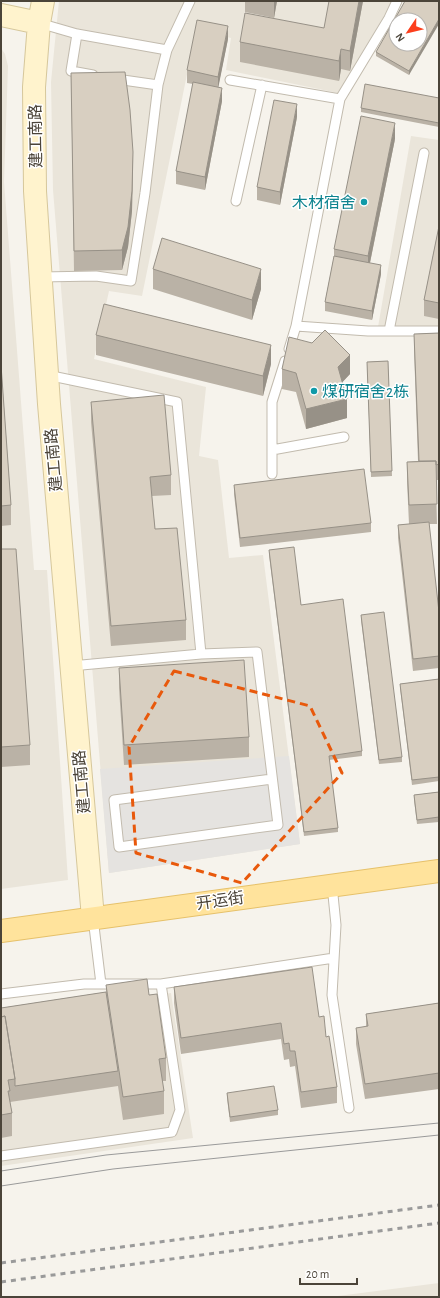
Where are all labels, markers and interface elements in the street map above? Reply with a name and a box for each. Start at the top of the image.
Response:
north arrow [388,12,428,52]
text: N [394,31,407,44]
street label: 建工南路 [26,104,45,168]
place label: 木材宿舍 [292,194,356,211]
marker: 木材宿舍 [359,197,369,207]
place label: 煤研宿舍2栋 [322,383,409,400]
marker: 煤研宿舍2栋 [309,386,319,396]
street label: 建工南路 [42,427,65,493]
street label: 建工南路 [70,749,93,815]
street label: 开运街 [195,889,245,912]
scale bar [300,1260,357,1286]
text: 20 m [306,1268,329,1280]

